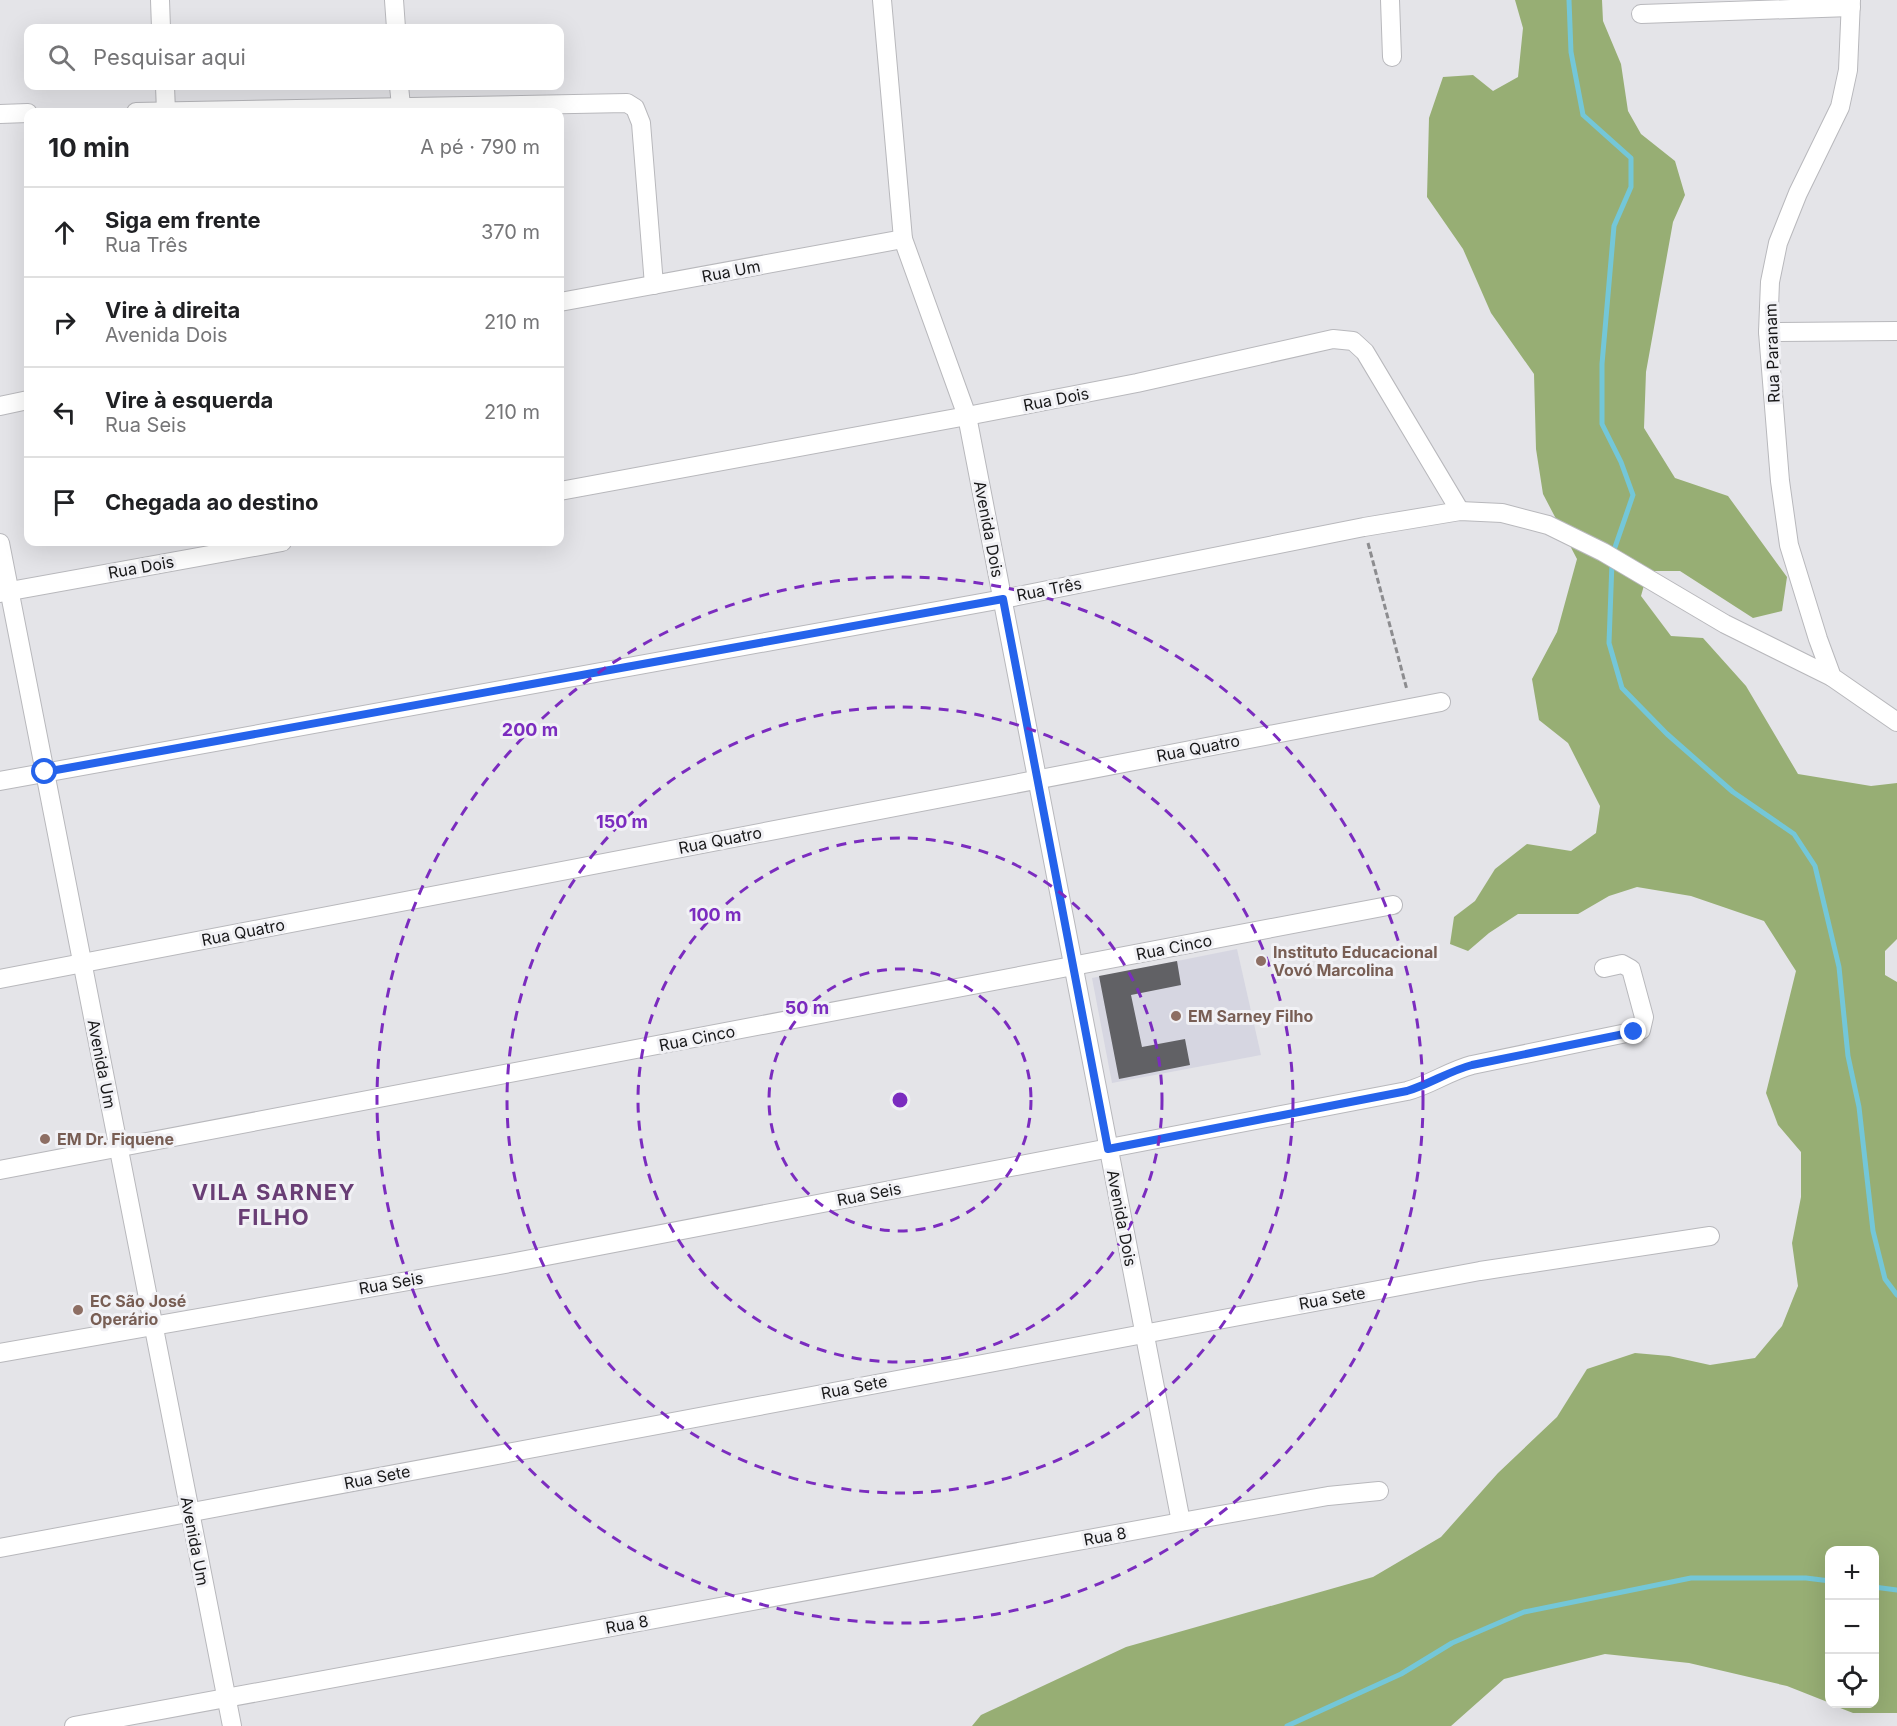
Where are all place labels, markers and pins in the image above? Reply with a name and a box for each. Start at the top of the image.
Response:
place label: Instituto Educacional Vovó Marcolina [1273,942,1438,980]
marker: Instituto Educacional Vovó Marcolina [1254,954,1268,968]
place label: EM Sarney Filho [1188,1006,1313,1026]
marker: EM Sarney Filho [1169,1009,1183,1023]
centre of rings [890,1090,910,1110]
place label: EM Dr. Fiquene [57,1129,174,1149]
marker: EM Dr. Fiquene [38,1132,52,1146]
place label: EC São José Operário [90,1291,186,1329]
marker: EC São José Operário [71,1303,85,1317]

